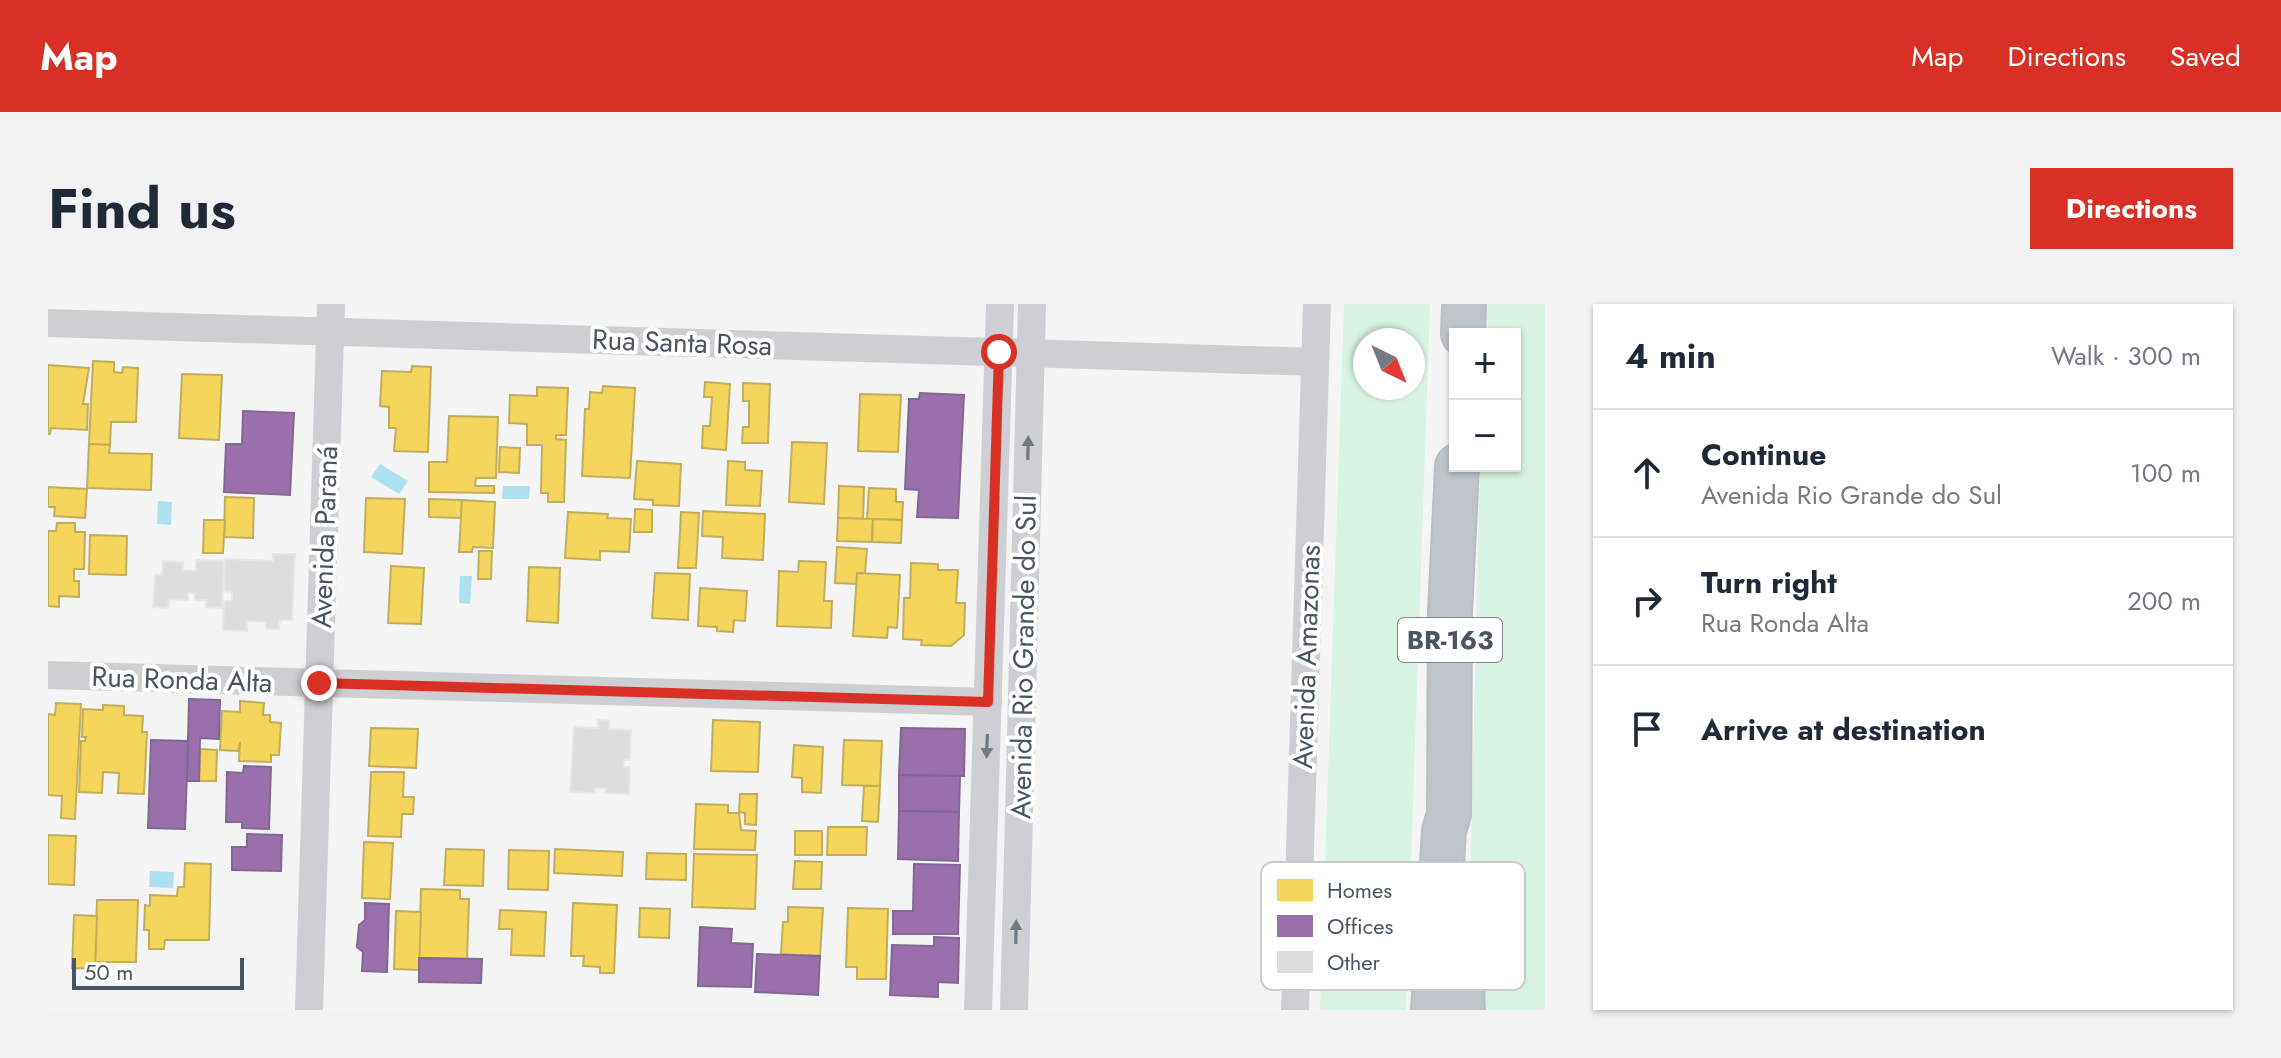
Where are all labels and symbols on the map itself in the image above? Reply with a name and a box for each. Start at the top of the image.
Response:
street label: Rua Santa Rosa [591,319,773,366]
north arrow [1353,328,1425,400]
route start [981,334,1017,370]
one-way arrow [1022,435,1035,460]
street label: Avenida Paraná [301,445,348,629]
street label: Avenida Rio Grande do Sul [1000,495,1047,819]
street label: Avenida Amazonas [1282,544,1331,770]
road number: BR-163 [1398,618,1502,662]
street label: Rua Ronda Alta [91,656,273,703]
route end [301,665,337,701]
one-way arrow [980,734,993,759]
legend [1261,862,1525,990]
text: Homes [1327,874,1392,906]
text: Offices [1327,910,1394,942]
one-way arrow [1010,919,1022,944]
text: Other [1327,946,1381,978]
scale bar [72,954,244,990]

